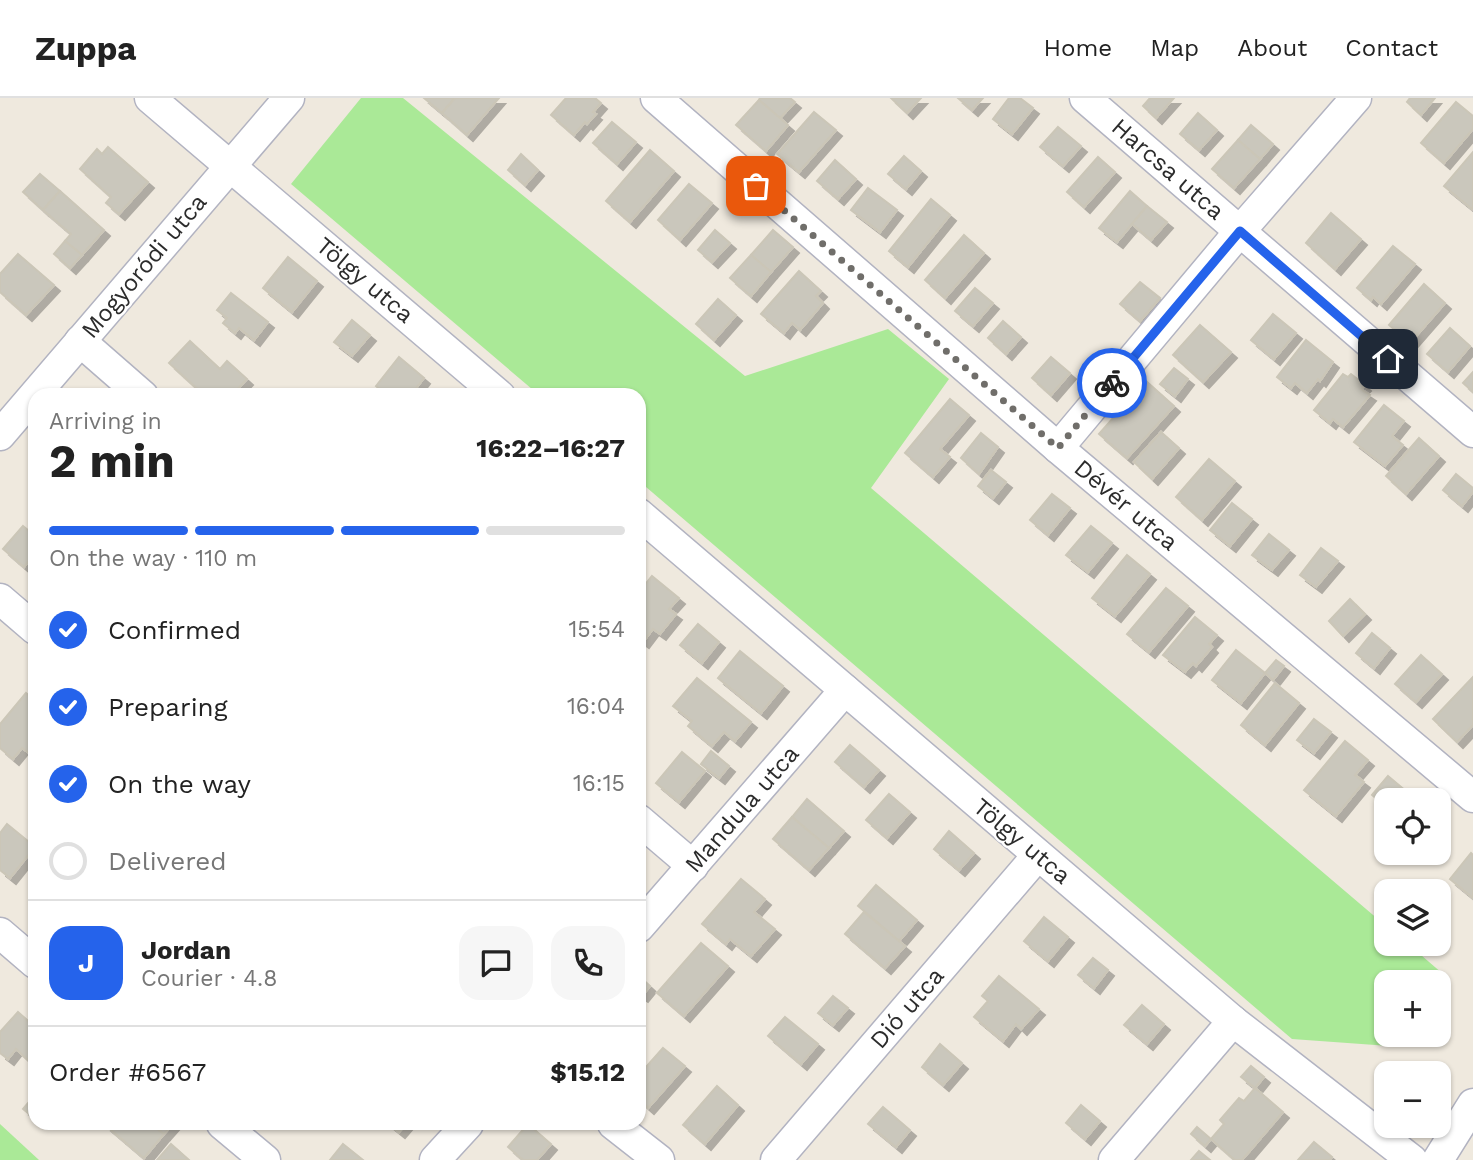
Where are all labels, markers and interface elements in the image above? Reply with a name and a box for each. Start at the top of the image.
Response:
text: Zuppa [35,29,136,68]
text: Home [1044,34,1112,62]
text: Map [1150,34,1199,62]
text: About [1237,34,1307,62]
text: Contact [1345,34,1438,62]
street label: Harcsa utca [1106,113,1230,225]
pin [726,156,786,216]
icon: bag [737,167,775,205]
street label: Mogyoródi utca [76,188,212,344]
street label: Tölgy utca [311,231,419,329]
pin [1358,329,1418,389]
icon: home [1369,340,1407,378]
courier [1077,348,1147,418]
icon: bike [1093,364,1131,402]
text: Arriving in [49,408,162,435]
text: 16:22–16:27 [476,433,625,463]
text: 2 min [49,434,175,488]
street label: Dévér utca [1069,454,1183,556]
text: On the way · 110 m [49,545,257,572]
icon: check [49,611,87,649]
text: Confirmed [108,615,241,645]
text: 15:54 [568,616,625,643]
icon: check [49,688,87,726]
text: Preparing [108,692,228,722]
text: 16:04 [567,693,625,720]
street label: Mandula utca [679,740,805,878]
icon: check [49,765,87,803]
text: On the way [108,769,251,799]
text: 16:15 [573,770,625,797]
map controls [1374,788,1451,1138]
button: locate [1374,788,1451,865]
street label: Tölgy utca [968,792,1076,890]
text: Delivered [108,846,227,876]
button: layers [1374,879,1451,956]
button: chat [459,926,533,1000]
button: phone [551,926,625,1000]
text: Jordan [141,935,231,965]
text: J [78,948,94,978]
street label: Dió utca [864,962,950,1054]
text: Courier · 4.8 [141,965,277,992]
button: + [1374,970,1451,1047]
text: Order #6567 [49,1057,206,1087]
text: $15.12 [550,1057,625,1087]
button: − [1374,1061,1451,1138]

